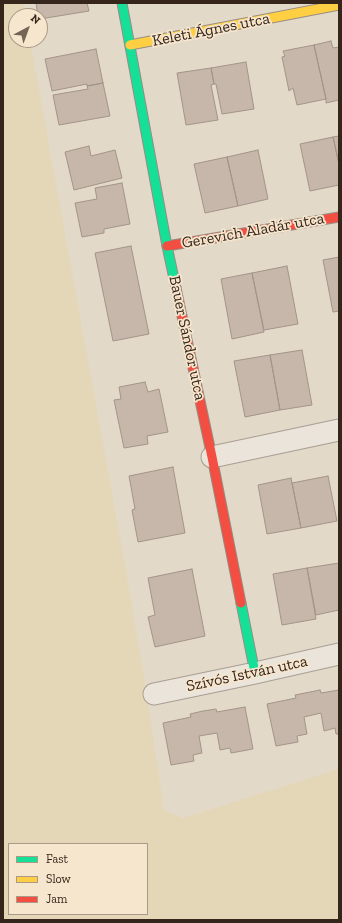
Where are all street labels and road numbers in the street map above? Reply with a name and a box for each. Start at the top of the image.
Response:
street label: Keleti Ágnes utca [150,9,272,51]
street label: Gerevich Aladár utca [180,209,326,253]
street label: Bauer Sándor utca [164,274,210,402]
street label: Szívós István utca [185,652,309,696]

